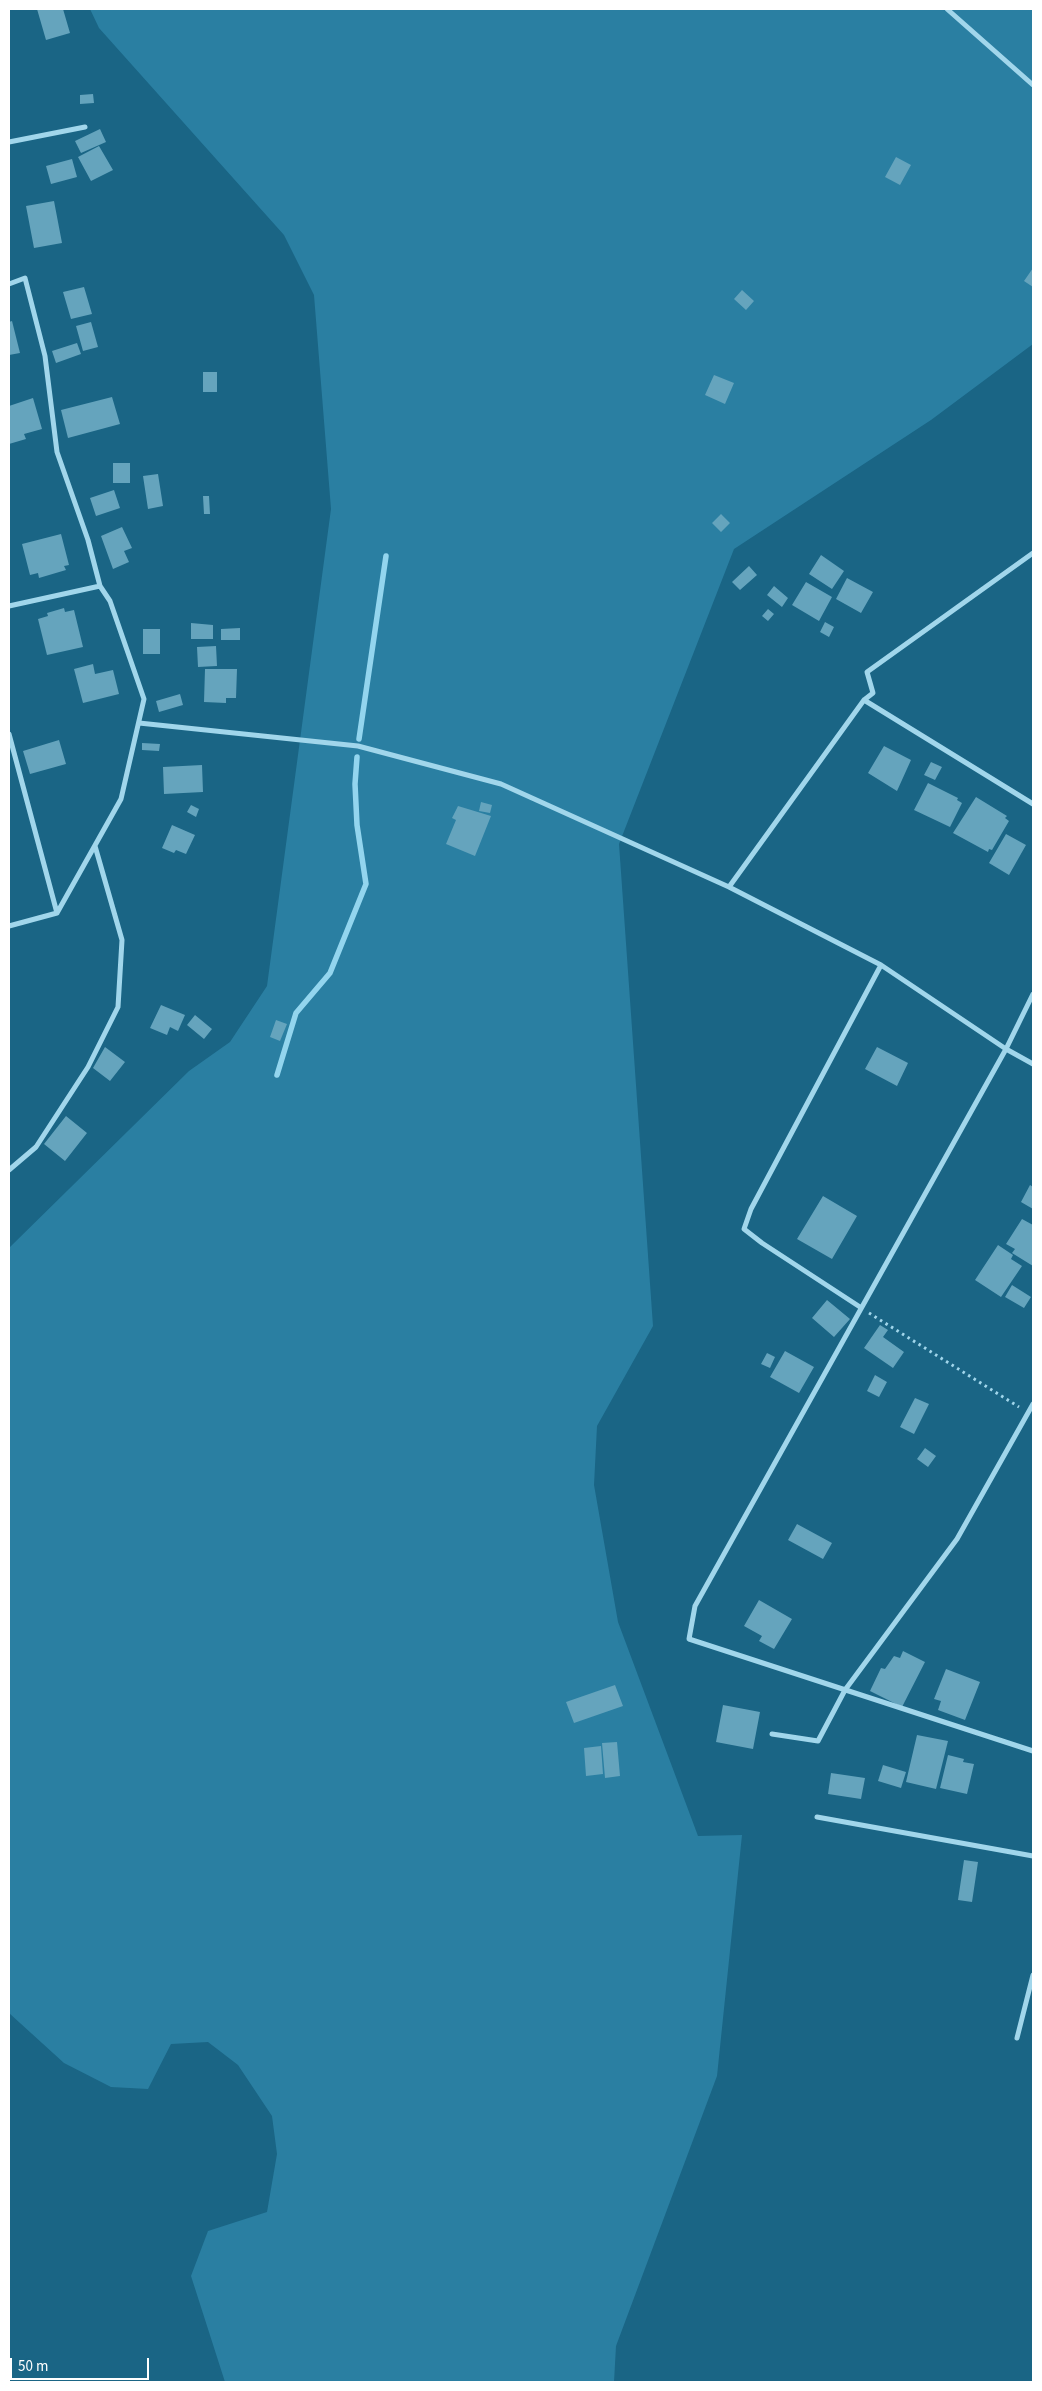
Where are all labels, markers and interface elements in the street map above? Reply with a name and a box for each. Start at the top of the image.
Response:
scale bar [12,2348,151,2380]
text: 50 m [18,2356,48,2377]

